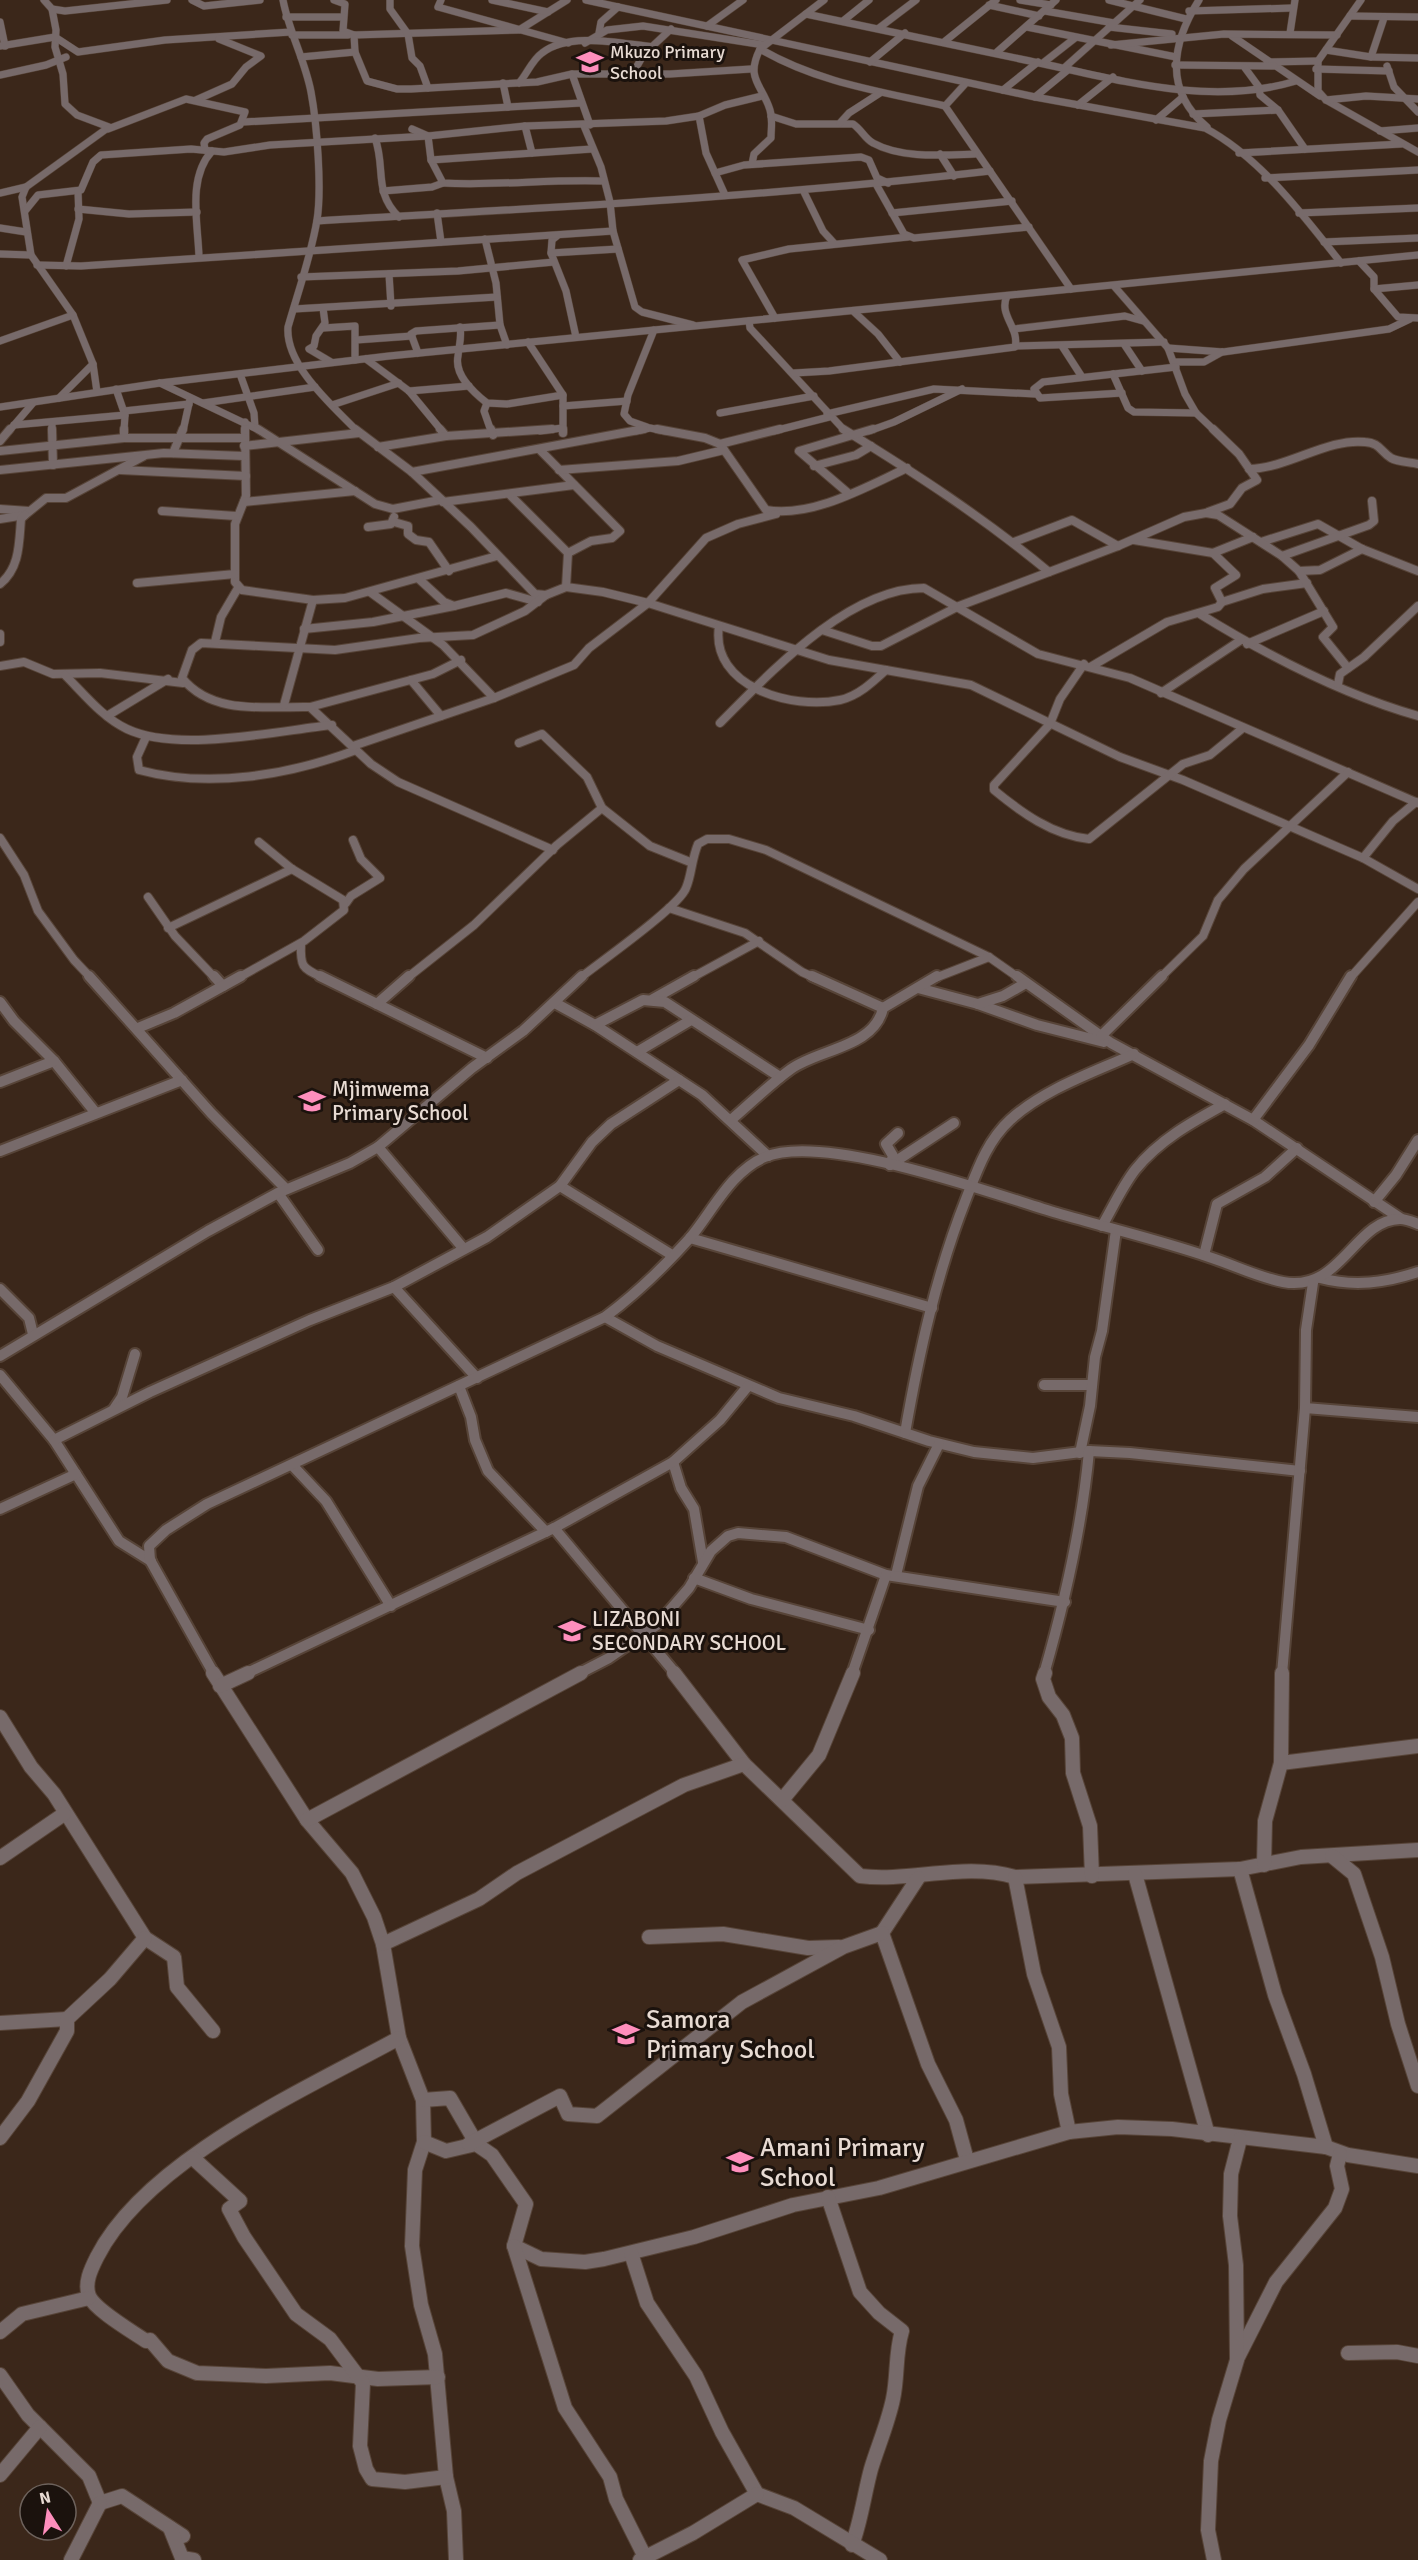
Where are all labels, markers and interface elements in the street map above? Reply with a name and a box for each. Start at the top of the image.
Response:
place label: Mkuzo Primary School [610,41,726,84]
school or university icon: Mkuzo Primary School [575,47,605,77]
place label: Mjimwema Primary School [332,1076,468,1126]
school or university icon: Mjimwema Primary School [297,1086,327,1116]
place label: LIZABONI SECONDARY SCHOOL [592,1606,787,1656]
school or university icon: LIZABONI SECONDARY SCHOOL [557,1616,587,1646]
place label: Samora Primary School [646,2004,815,2066]
school or university icon: Samora Primary School [611,2019,641,2049]
place label: Amani Primary School [760,2132,924,2194]
school or university icon: Amani Primary School [725,2147,755,2177]
north arrow [18,2482,78,2542]
text: N [38,2487,53,2509]

